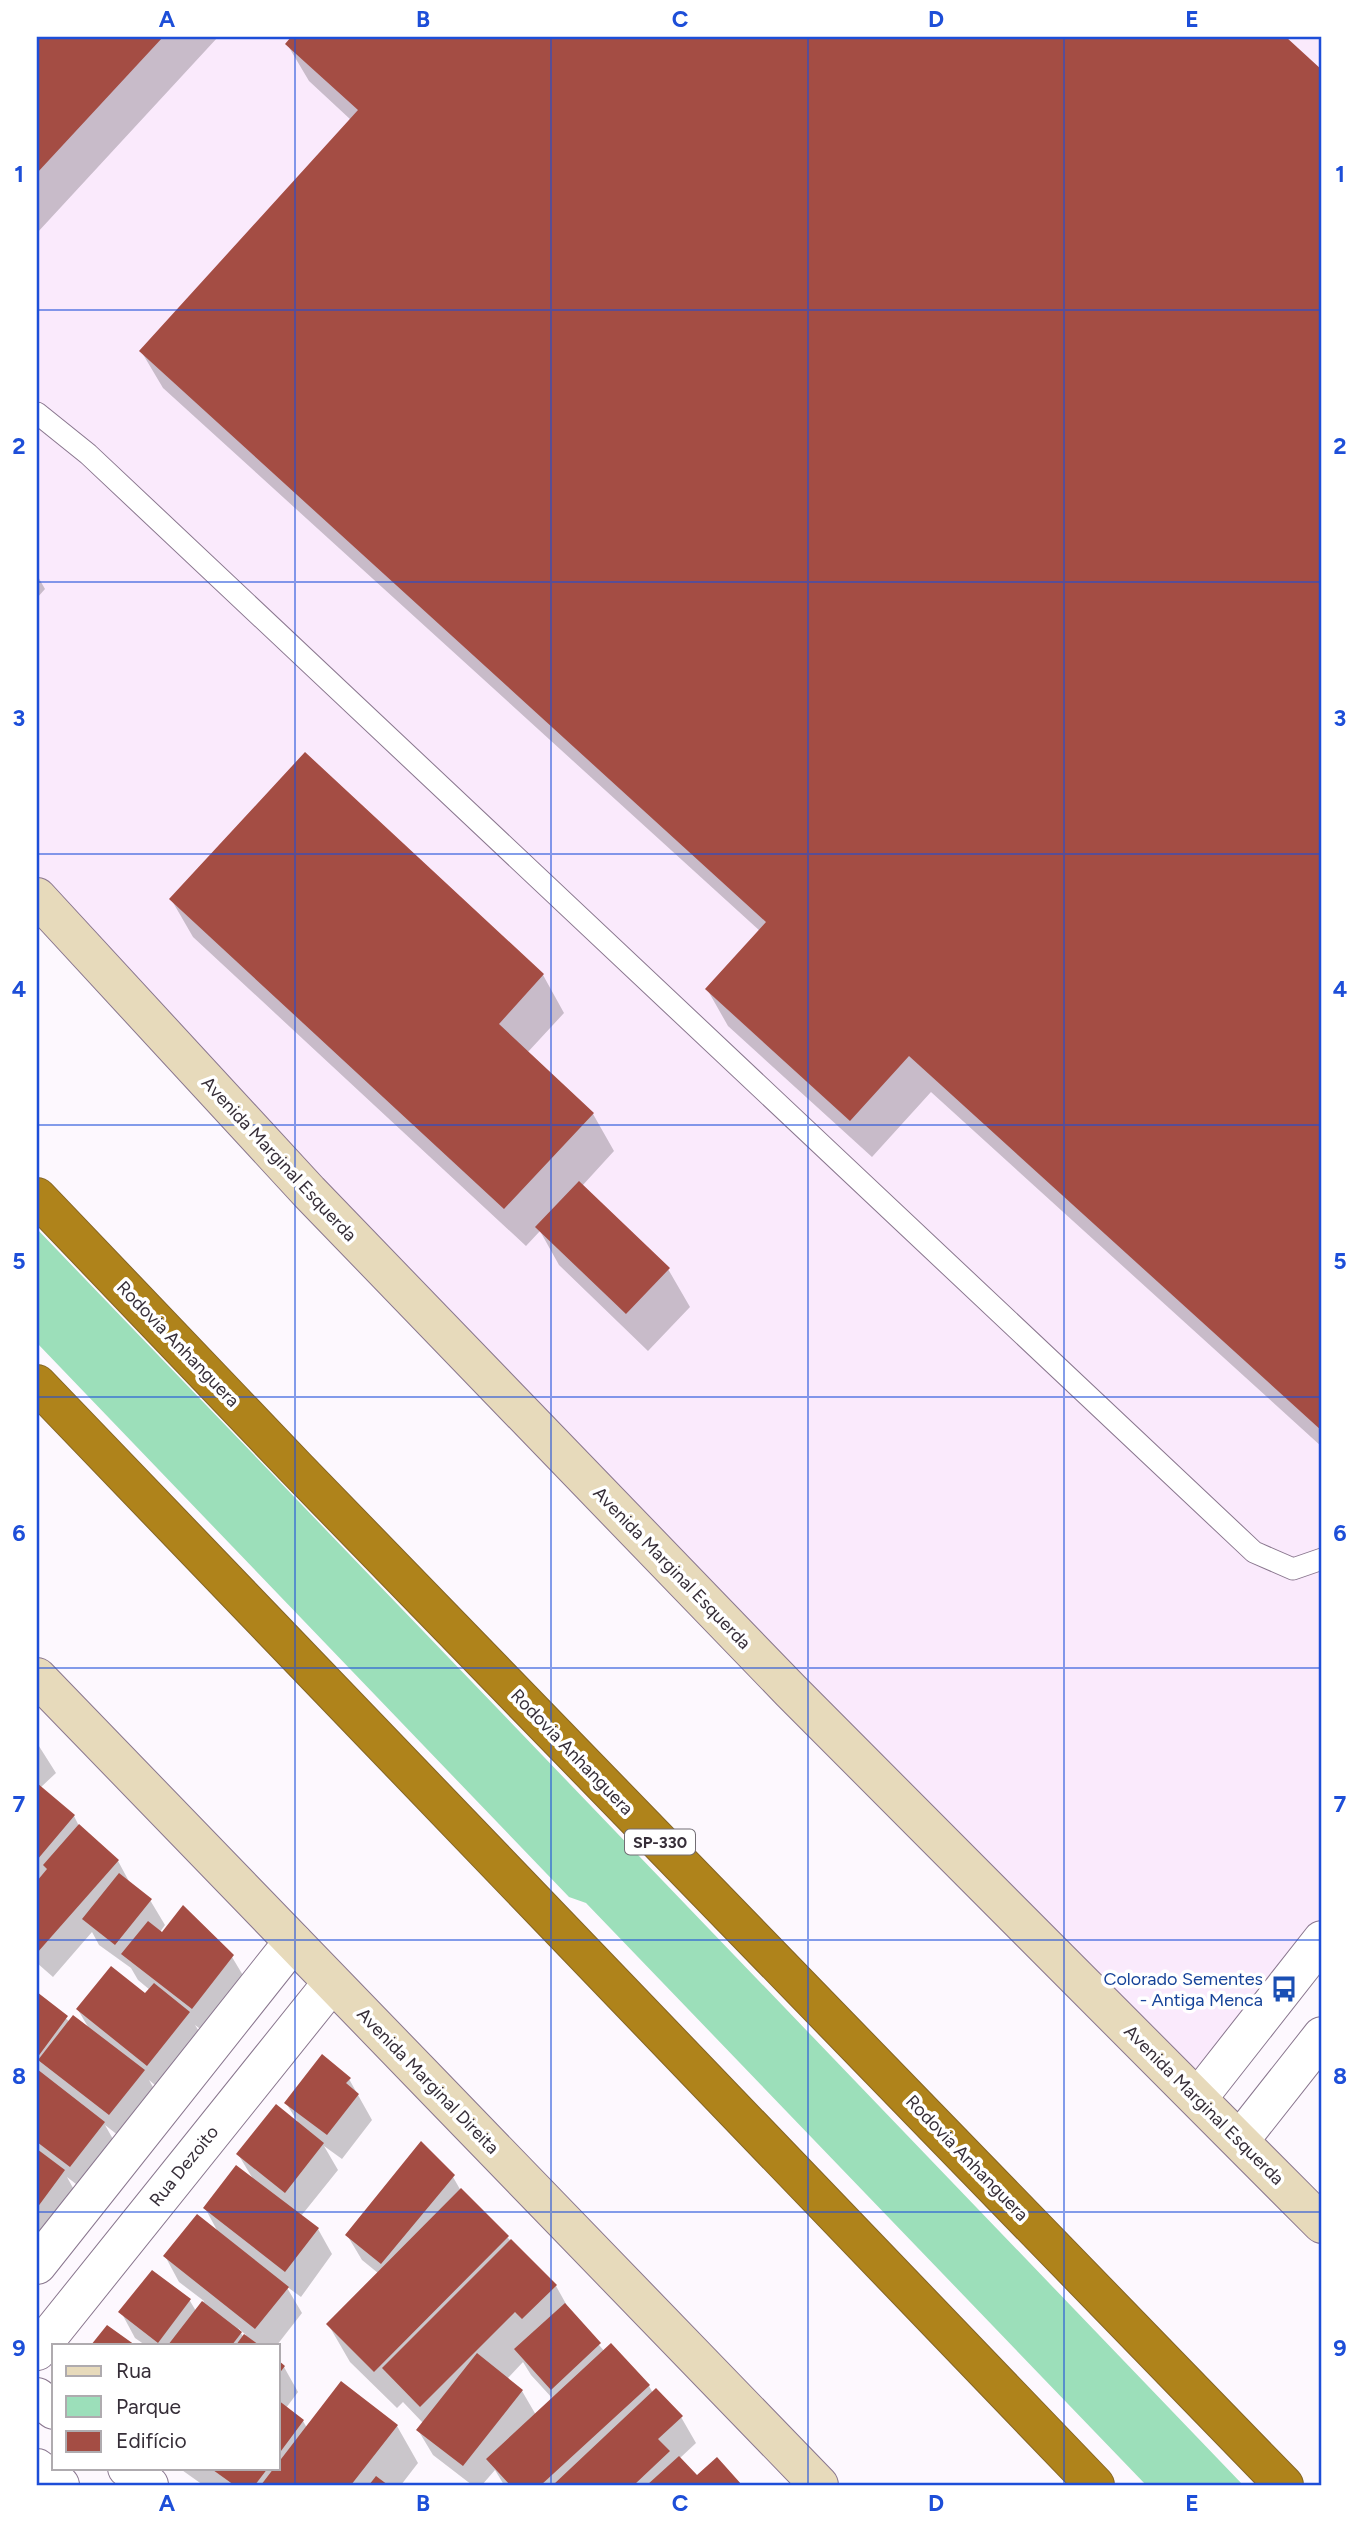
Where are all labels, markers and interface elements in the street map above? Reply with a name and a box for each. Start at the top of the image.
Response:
text: A [159,5,176,33]
text: B [416,5,430,33]
text: C [672,5,689,33]
text: D [928,5,944,33]
text: E [1185,5,1199,33]
text: 1 [14,160,24,188]
text: 1 [1335,160,1345,188]
text: 2 [12,432,26,460]
text: 2 [1333,432,1347,460]
text: 3 [13,704,25,732]
text: 3 [1334,704,1346,732]
text: 4 [12,975,26,1003]
text: 4 [1333,975,1347,1003]
street label: Avenida Marginal Esquerda [197,1072,361,1246]
text: 5 [12,1247,26,1275]
text: 5 [1333,1247,1347,1275]
street label: Rodovia Anhanguera [112,1276,244,1412]
street label: Avenida Marginal Esquerda [589,1482,755,1654]
text: 6 [12,1519,26,1547]
text: 6 [1333,1519,1347,1547]
street label: Rodovia Anhanguera [506,1684,638,1820]
text: 7 [13,1790,26,1818]
text: 7 [1334,1790,1347,1818]
road number: SP-330 [625,1830,695,1854]
place label: Colorado Sementes - Antiga Menca [1103,1968,1263,2011]
bus stop icon: Colorado Sementes - Antiga Menca [1269,1974,1299,2004]
street label: Avenida Marginal Direita [352,2003,504,2159]
street label: Avenida Marginal Esquerda [1119,2020,1289,2190]
text: 8 [12,2062,26,2090]
text: 8 [1333,2062,1347,2090]
street label: Rodovia Anhanguera [901,2090,1033,2226]
street label: Rua Dezoito [145,2121,223,2211]
text: 9 [12,2334,26,2362]
text: 9 [1333,2334,1347,2362]
legend [52,2344,280,2470]
text: Rua [116,2358,152,2383]
text: Parque [116,2394,181,2419]
text: Edifício [116,2428,187,2453]
text: A [159,2489,176,2517]
text: B [416,2489,430,2517]
text: C [672,2489,689,2517]
text: D [928,2489,944,2517]
text: E [1185,2489,1199,2517]

